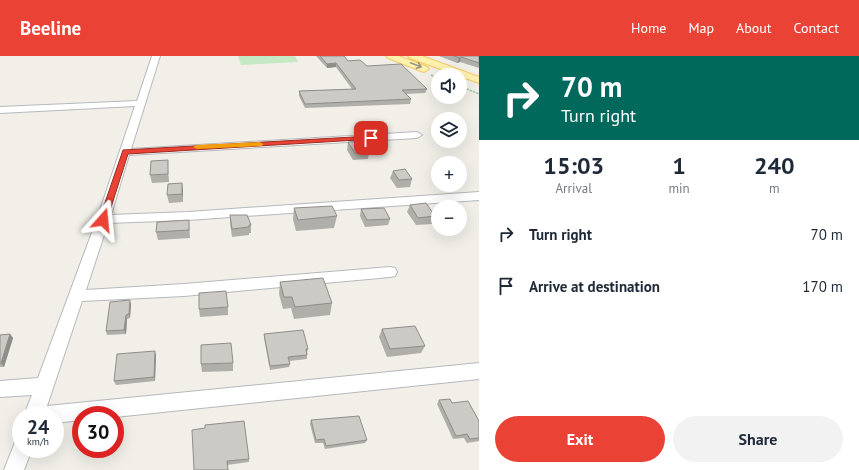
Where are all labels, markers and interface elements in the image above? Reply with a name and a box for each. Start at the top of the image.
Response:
text: Beeline [20,16,81,40]
text: Home [631,19,666,37]
text: Map [688,19,714,37]
text: About [736,19,772,37]
text: Contact [794,19,839,37]
one-way arrow [410,62,422,70]
map controls [431,68,467,236]
button: sound [431,68,467,104]
text: 70 m [561,68,622,105]
icon: right [495,72,547,124]
text: Turn right [561,104,636,127]
button: layers [431,112,467,148]
pin [354,121,388,155]
icon: arrive [360,127,382,149]
text: 15:03 [543,150,604,181]
text: 1 [672,150,686,181]
text: 240 [754,150,795,181]
button: + [431,156,467,192]
text: Arrival [556,180,592,197]
text: min [668,180,690,197]
text: m [769,180,780,197]
position arrow [82,199,124,241]
button: − [431,200,467,236]
icon: right [495,223,517,245]
text: Turn right [529,225,592,244]
text: 70 m [810,225,843,244]
icon: arrive [495,275,517,297]
text: Arrive at destination [529,277,660,296]
text: 170 m [802,277,843,296]
speed limit sign: 30 [72,406,124,458]
text: 24 [27,414,49,440]
button: Exit [495,416,665,462]
button: Share [673,416,843,462]
text: km/h [27,435,49,448]

